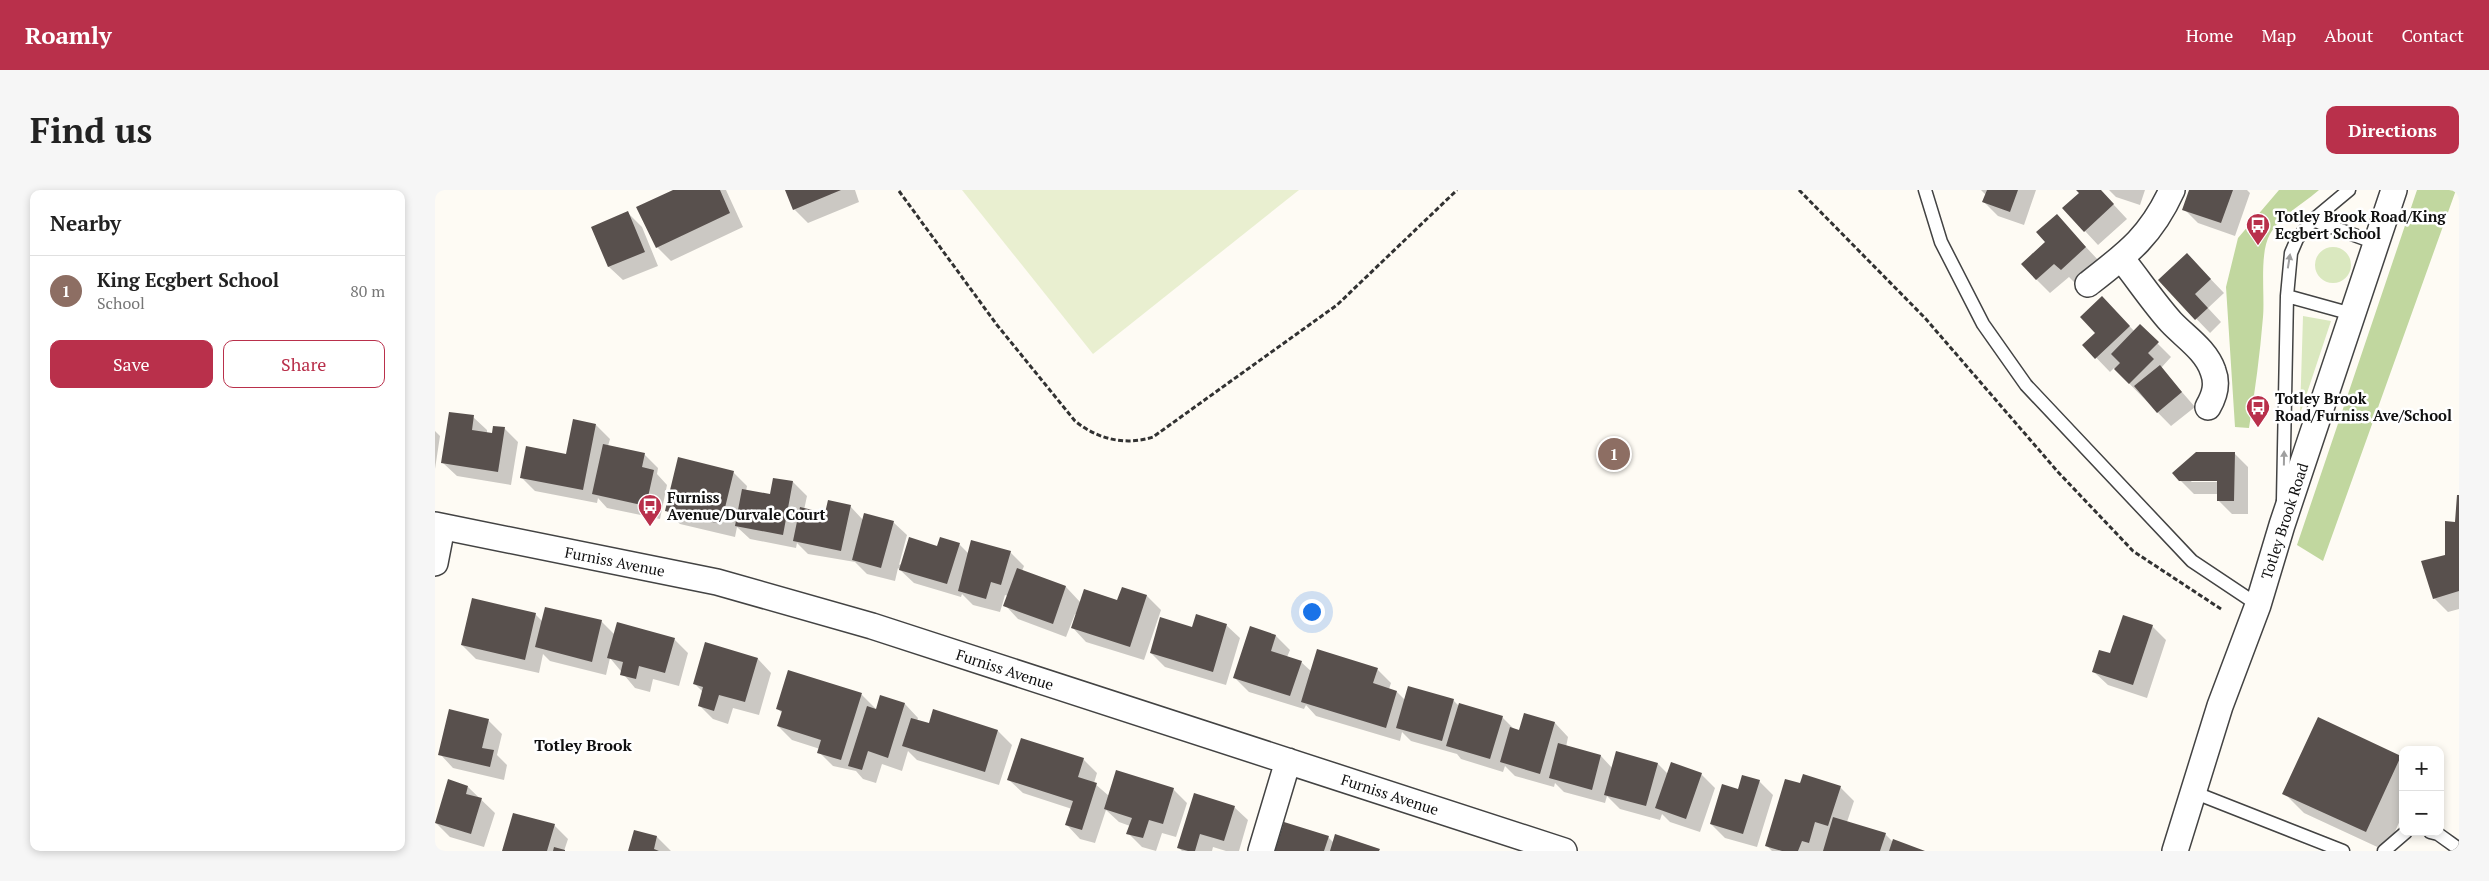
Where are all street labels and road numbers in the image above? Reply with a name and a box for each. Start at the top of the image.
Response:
street label: Totley Brook Road [2256,460,2312,582]
street label: Furniss Avenue [563,542,667,580]
street label: Furniss Avenue [954,644,1056,694]
street label: Furniss Avenue [1339,769,1441,819]

